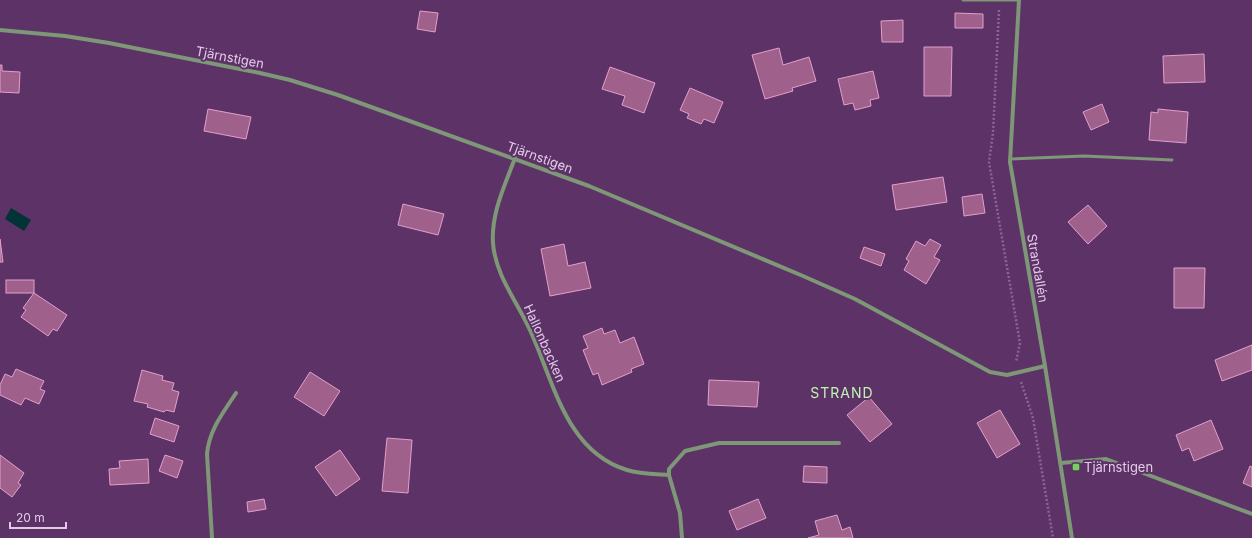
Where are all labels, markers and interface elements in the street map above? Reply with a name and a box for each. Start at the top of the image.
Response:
street label: Tjärnstigen [195,43,265,71]
street label: Tjärnstigen [505,138,575,176]
street label: Strandallén [1024,232,1052,304]
street label: Hallonbacken [521,302,569,384]
district label: STRAND [810,384,874,401]
place label: Tjärnstigen [1084,459,1153,475]
marker: Tjärnstigen [1071,462,1081,472]
scale bar [10,504,66,530]
text: 20 m [16,510,45,525]

